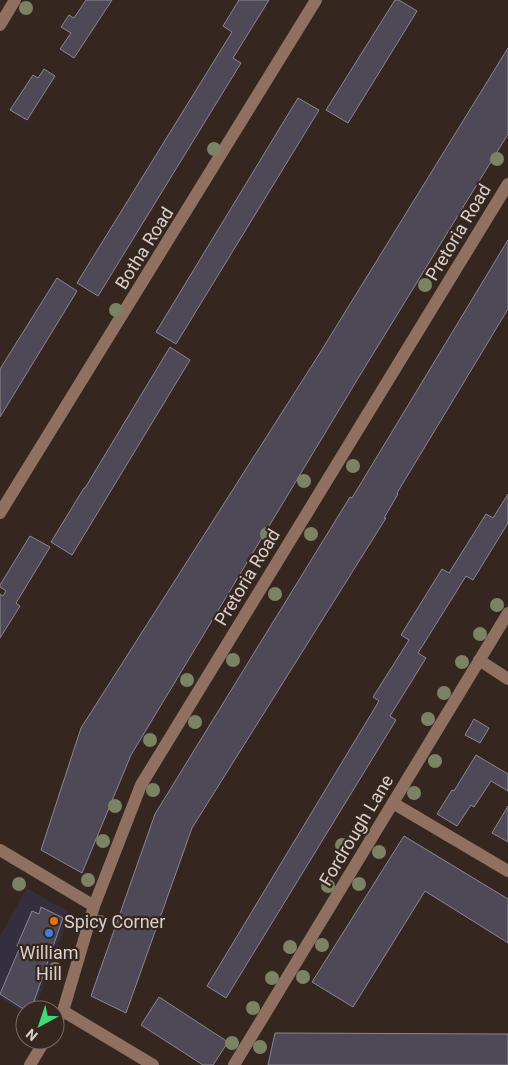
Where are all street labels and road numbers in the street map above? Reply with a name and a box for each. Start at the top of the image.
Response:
street label: Pretoria Road [421,180,495,284]
street label: Botha Road [110,203,178,293]
street label: Pretoria Road [210,525,284,629]
street label: Fordrough Lane [315,771,397,889]

